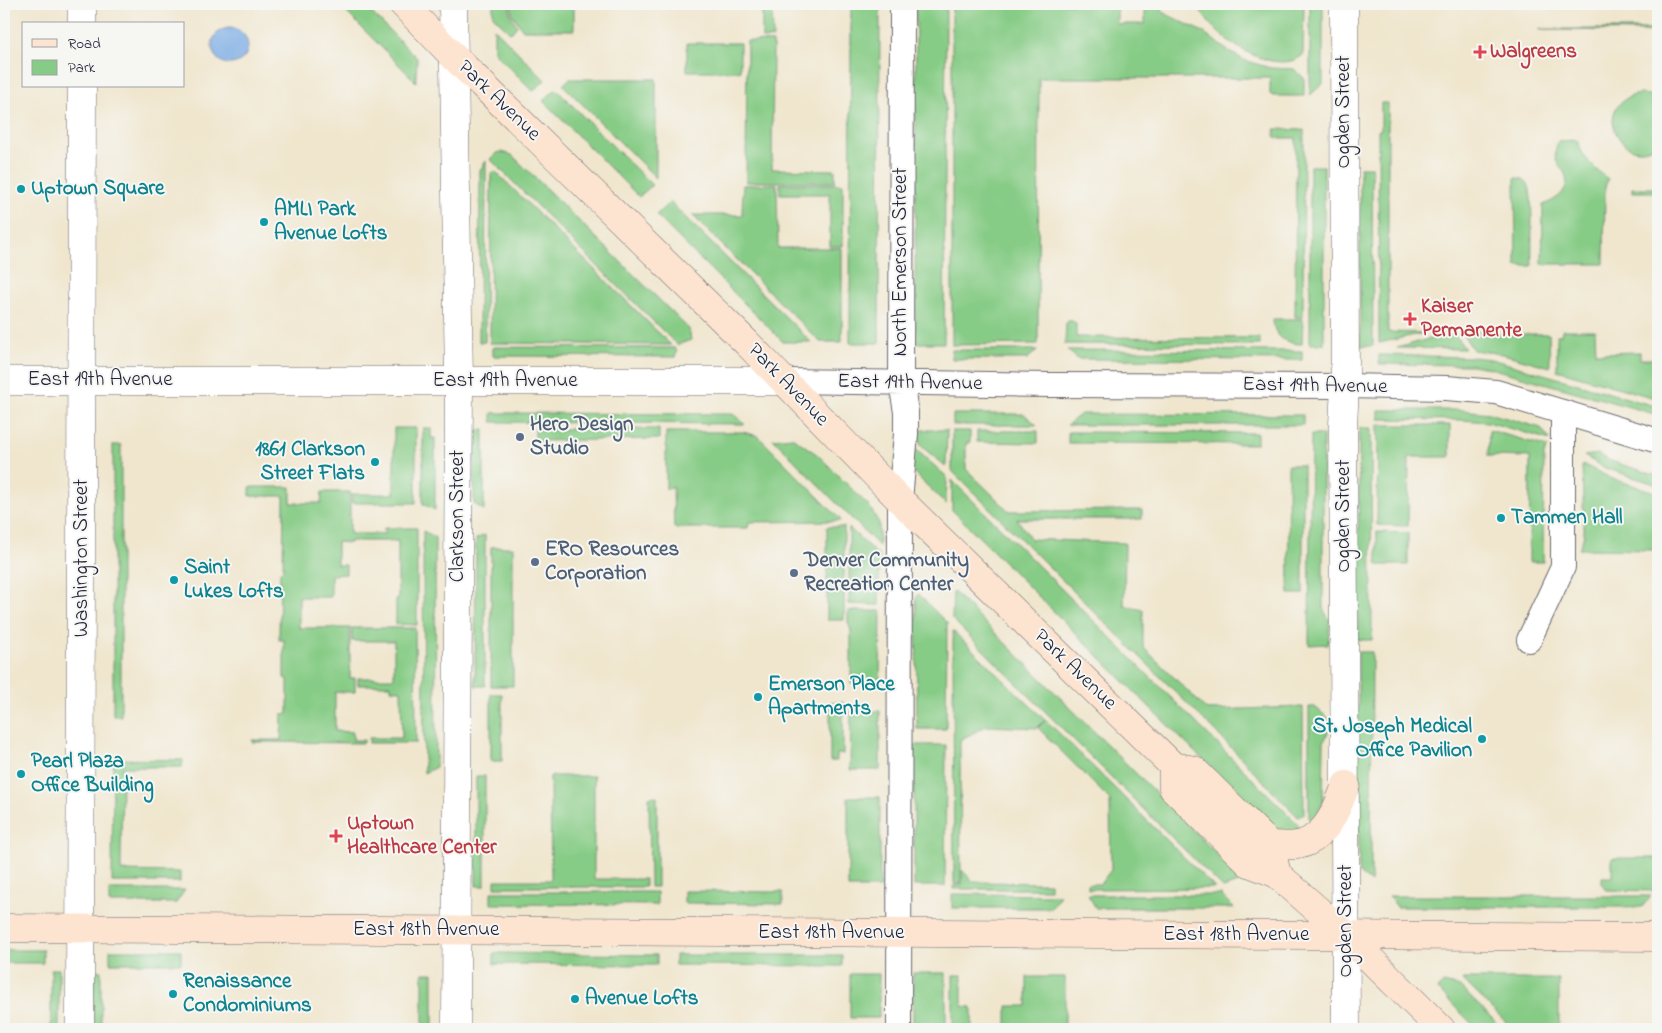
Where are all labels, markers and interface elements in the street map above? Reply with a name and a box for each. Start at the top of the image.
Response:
legend [22,22,185,88]
text: Road [68,33,101,55]
place label: Walgreens [1490,37,1577,69]
marker: Walgreens [1474,46,1486,58]
street label: Park Avenue [450,53,548,149]
street label: Ogden Street [1329,56,1361,168]
text: Park [68,57,96,79]
street label: North Emerson Street [886,168,916,356]
place label: Uptown Square [31,174,165,204]
marker: Uptown Square [15,183,27,195]
place label: AMLI Park Avenue Lofts [274,195,388,249]
marker: AMLI Park Avenue Lofts [258,216,270,228]
place label: Kaiser Permanente [1421,292,1523,346]
marker: Kaiser Permanente [1403,312,1417,326]
street label: Park Avenue [740,336,836,434]
street label: East 19th Avenue [27,365,173,395]
street label: East 19th Avenue [432,366,578,396]
street label: East 19th Avenue [837,367,983,399]
street label: East 19th Avenue [1242,370,1388,402]
place label: Hero Design Studio [530,410,633,464]
marker: Hero Design Studio [514,431,526,443]
place label: 1861 Clarkson Street Flats [255,435,365,489]
street label: Clarkson Street [443,450,473,582]
marker: 1861 Clarkson Street Flats [369,456,381,468]
street label: Ogden Street [1329,460,1361,572]
street label: Washington Street [67,479,99,637]
place label: Tammen Hall [1511,503,1623,533]
marker: Tammen Hall [1495,512,1507,524]
place label: ERO Resources Corporation [545,535,679,589]
place label: Denver Community Recreation Center [803,546,969,600]
place label: Saint Lukes Lofts [184,553,284,607]
marker: ERO Resources Corporation [529,556,541,568]
marker: Denver Community Recreation Center [788,567,800,579]
marker: Saint Lukes Lofts [168,574,180,586]
street label: Park Avenue [1026,622,1124,718]
place label: Emerson Place Apartments [768,670,895,724]
marker: Emerson Place Apartments [752,691,764,703]
place label: St. Joseph Medical Office Pavilion [1313,712,1472,766]
marker: St. Joseph Medical Office Pavilion [1476,733,1488,745]
place label: Pearl Plaza Office Building [31,747,154,803]
marker: Pearl Plaza Office Building [15,768,27,780]
place label: Uptown Healthcare Center [347,809,497,863]
marker: Uptown Healthcare Center [329,829,343,843]
street label: Ogden Street [1331,865,1363,977]
street label: East 18th Avenue [353,915,500,945]
street label: East 18th Avenue [758,918,905,948]
street label: East 18th Avenue [1163,920,1310,950]
place label: Renaissance Condominiums [183,967,312,1021]
place label: Avenue Lofts [585,984,699,1014]
marker: Renaissance Condominiums [167,988,179,1000]
marker: Avenue Lofts [569,993,581,1005]

